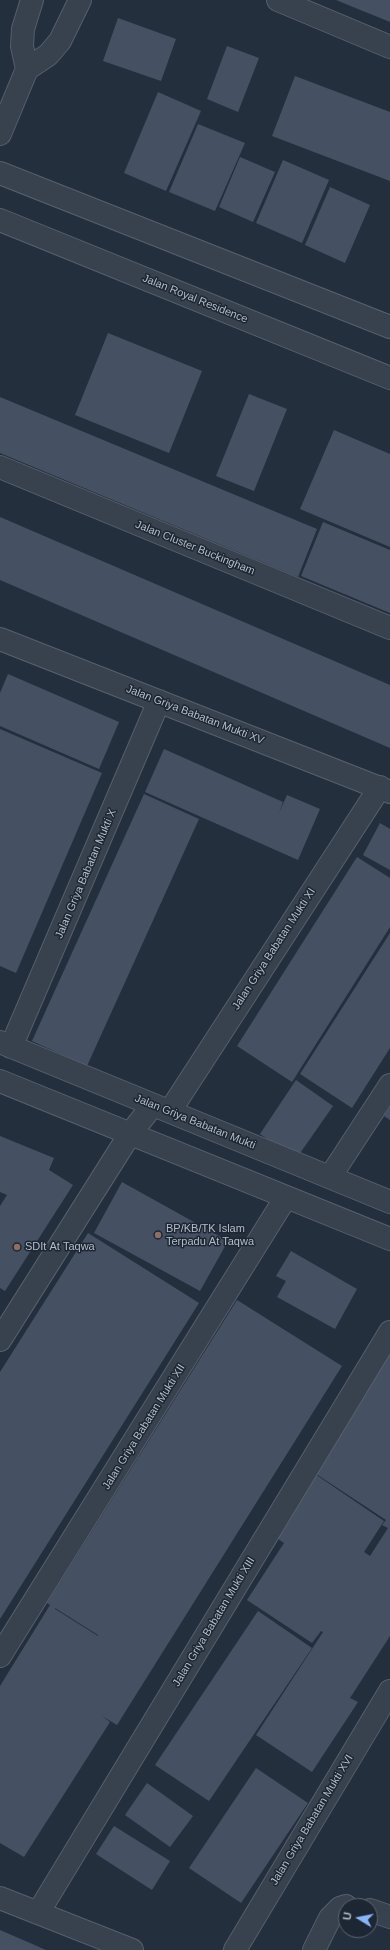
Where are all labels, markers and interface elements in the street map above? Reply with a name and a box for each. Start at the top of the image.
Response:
street label: Jalan Royal Residence [140,272,250,326]
street label: Jalan Cluster Buckingham [133,518,257,578]
street label: Jalan Griya Babatan Mukti XV [124,683,266,747]
street label: Jalan Griya Babatan Mukti X [53,807,119,941]
street label: Jalan Griya Babatan Mukti XI [230,886,318,1012]
street label: Jalan Griya Babatan Mukti [133,1092,257,1152]
place label: BP/KB/TK Islam Terpadu At Taqwa [166,1222,254,1248]
marker: BP/KB/TK Islam Terpadu At Taqwa [153,1230,163,1240]
place label: SDIt At Taqwa [25,1240,95,1254]
marker: SDIt At Taqwa [12,1242,22,1252]
street label: Jalan Griya Babatan Mukti XII [100,1362,188,1492]
street label: Jalan Griya Babatan Mukti XIII [170,1555,258,1689]
street label: Jalan Griya Babatan Mukti XVI [268,1752,356,1888]
north arrow [338,1898,378,1938]
text: U [341,1911,354,1921]

